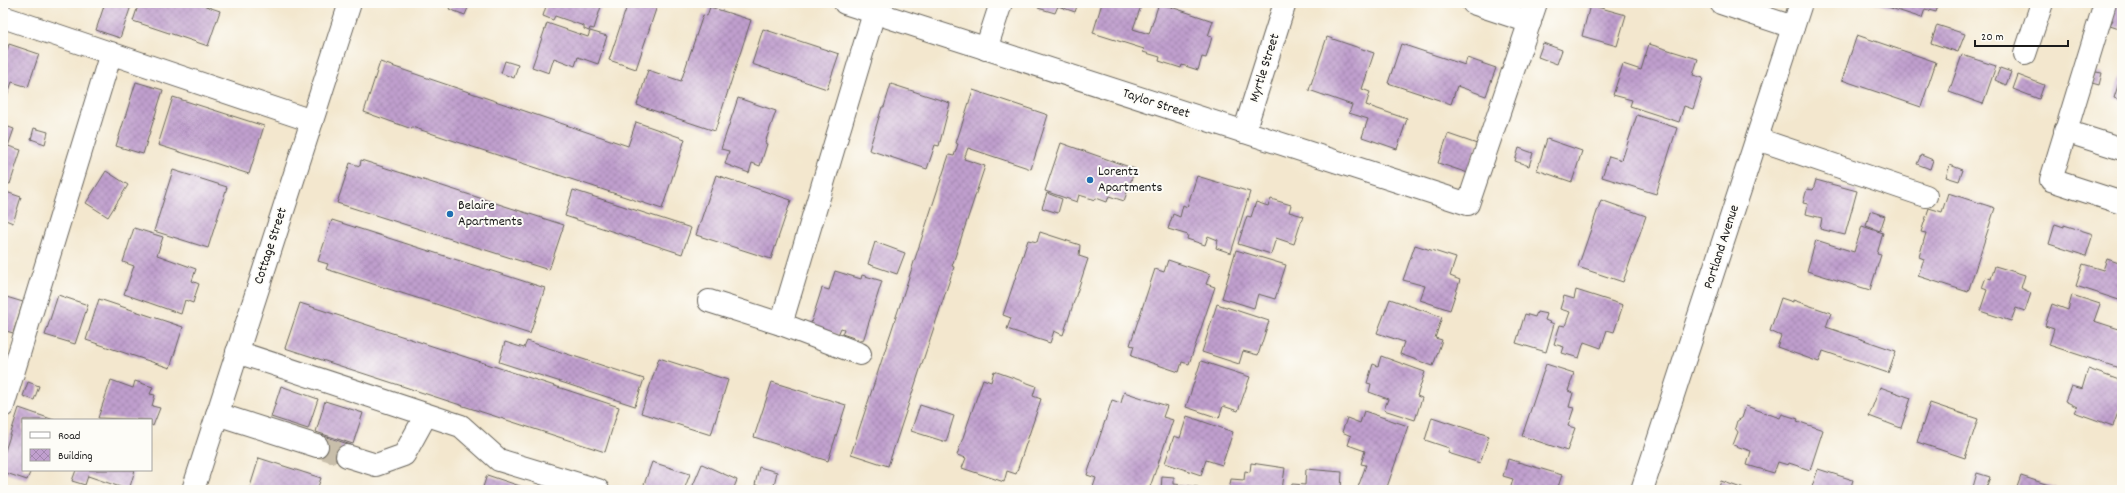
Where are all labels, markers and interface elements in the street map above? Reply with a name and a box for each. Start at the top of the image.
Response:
scale bar [1975,22,2068,48]
text: 20 m [1981,29,2004,46]
street label: Myrtle Street [1245,31,1285,105]
street label: Taylor Street [1120,84,1192,124]
place label: Lorentz Apartments [1098,162,1162,198]
marker: Lorentz Apartments [1085,175,1095,185]
place label: Belaire Apartments [458,196,522,232]
street label: Portland Avenue [1699,202,1745,292]
street label: Cottage Street [249,205,293,287]
marker: Belaire Apartments [445,209,455,219]
legend [22,419,152,471]
text: Road [58,428,80,445]
text: Building [58,448,93,465]

